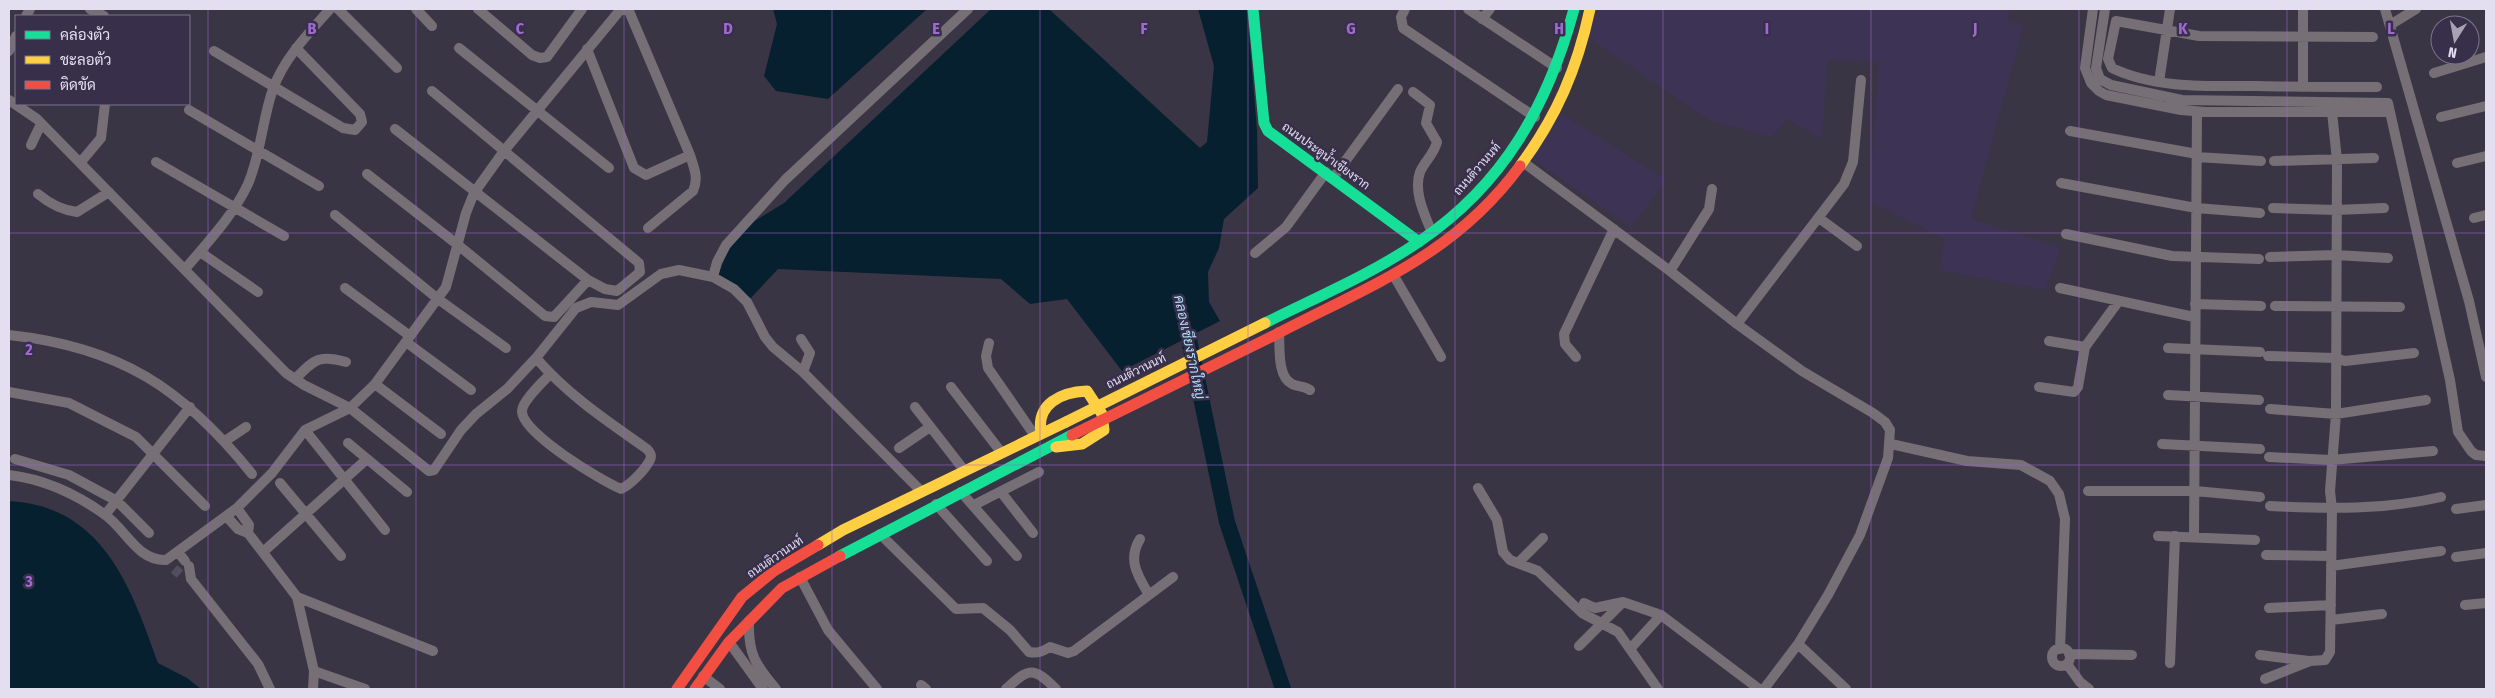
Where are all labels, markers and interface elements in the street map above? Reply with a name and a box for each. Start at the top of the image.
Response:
legend [15,15,190,105]
north arrow [2430,15,2480,65]
text: B [308,19,317,38]
text: C [516,19,525,38]
text: D [723,19,733,38]
text: E [932,19,940,38]
text: F [1140,19,1148,38]
text: G [1346,19,1356,38]
text: H [1554,19,1564,38]
text: I [1765,19,1769,38]
text: J [1972,19,1977,38]
text: K [2178,19,2188,38]
text: L [2387,19,2395,38]
text: คล่องตัว [60,25,110,44]
text: N [2447,43,2458,61]
text: ชะลอตัว [60,51,111,69]
text: ติดขัด [60,76,96,94]
street label: ถนนประตูน้ำเชียงราก [1279,116,1375,193]
street label: ถนนติวานนท์ [1450,139,1504,198]
water label: คลองเชียงรากใหญ่ [1170,293,1210,402]
text: 2 [24,340,33,359]
street label: ถนนติวานนท์ [1103,350,1168,391]
street label: ถนนติวานนท์ [744,532,806,581]
text: 3 [24,572,33,591]

